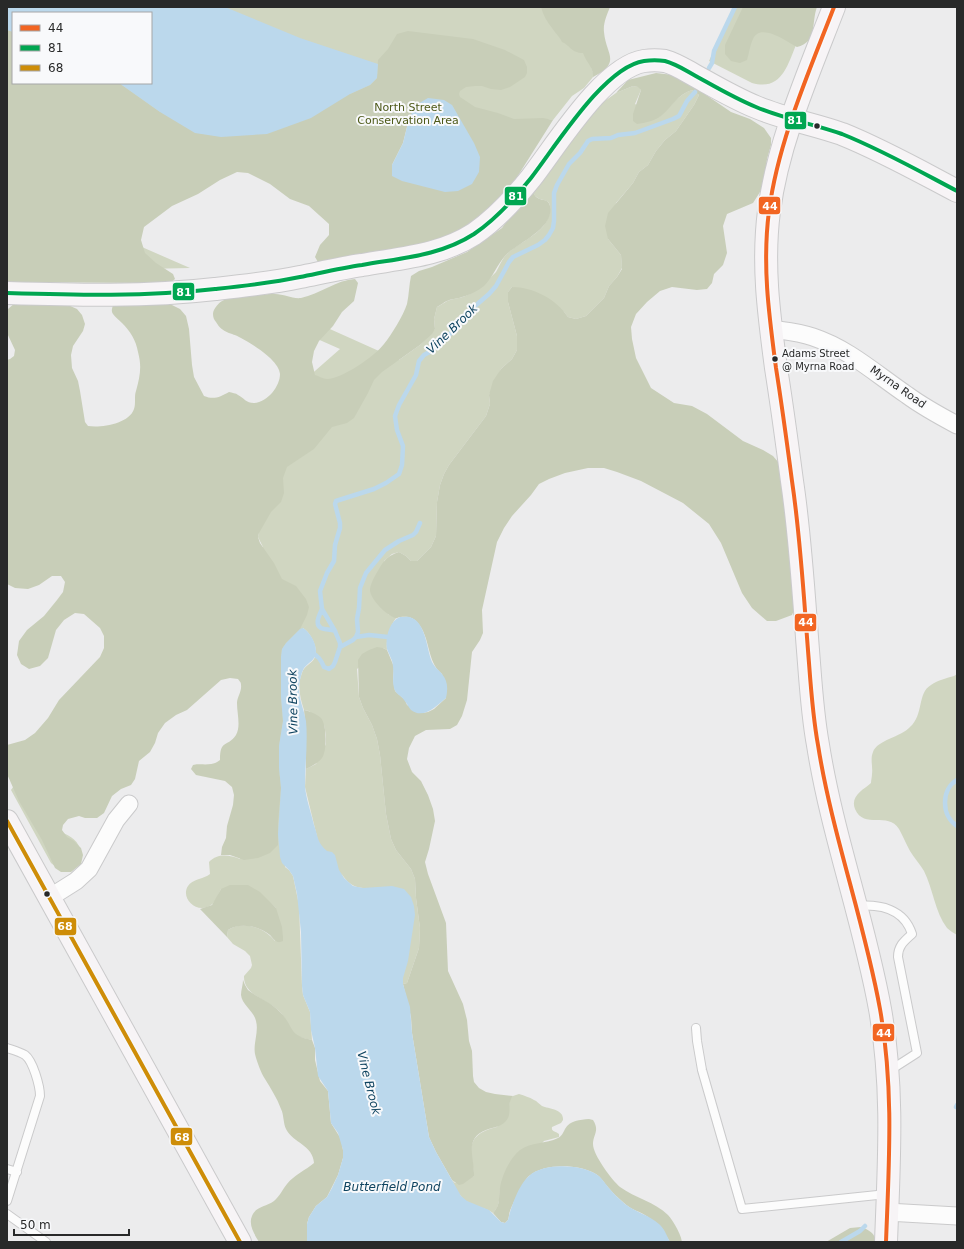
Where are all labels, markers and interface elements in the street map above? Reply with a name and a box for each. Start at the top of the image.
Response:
legend [12,12,152,84]
text: 44 [48,21,63,35]
text: 81 [48,41,63,55]
text: 68 [48,61,63,75]
park label: North Street Conservation Area [357,101,459,127]
line badge: 81 [784,111,807,130]
text: 81 [787,114,803,127]
unlabelled marker [812,121,822,131]
line badge: 81 [504,186,527,206]
text: 81 [508,190,524,203]
line badge: 44 [758,196,781,215]
text: 44 [762,200,778,213]
line badge: 81 [172,282,195,301]
text: 81 [176,286,192,299]
water label: Vine Brook [424,301,481,357]
place label: Adams Street @ Myrna Road [782,348,854,372]
marker: Adams Street @ Myrna Road [770,354,780,364]
street label: Myrna Road [868,363,928,411]
line badge: 44 [794,613,817,632]
text: 44 [798,616,814,629]
water label: Vine Brook [285,668,301,735]
unlabelled marker [42,889,52,899]
line badge: 68 [54,917,77,936]
text: 68 [57,920,73,933]
line badge: 44 [872,1023,895,1042]
text: 44 [876,1027,892,1040]
water label: Vine Brook [354,1050,384,1117]
line badge: 68 [170,1127,193,1146]
text: 68 [174,1131,190,1144]
water label: Butterfield Pond [343,1180,441,1194]
scale bar [14,1211,129,1237]
text: 50 m [20,1218,51,1232]

